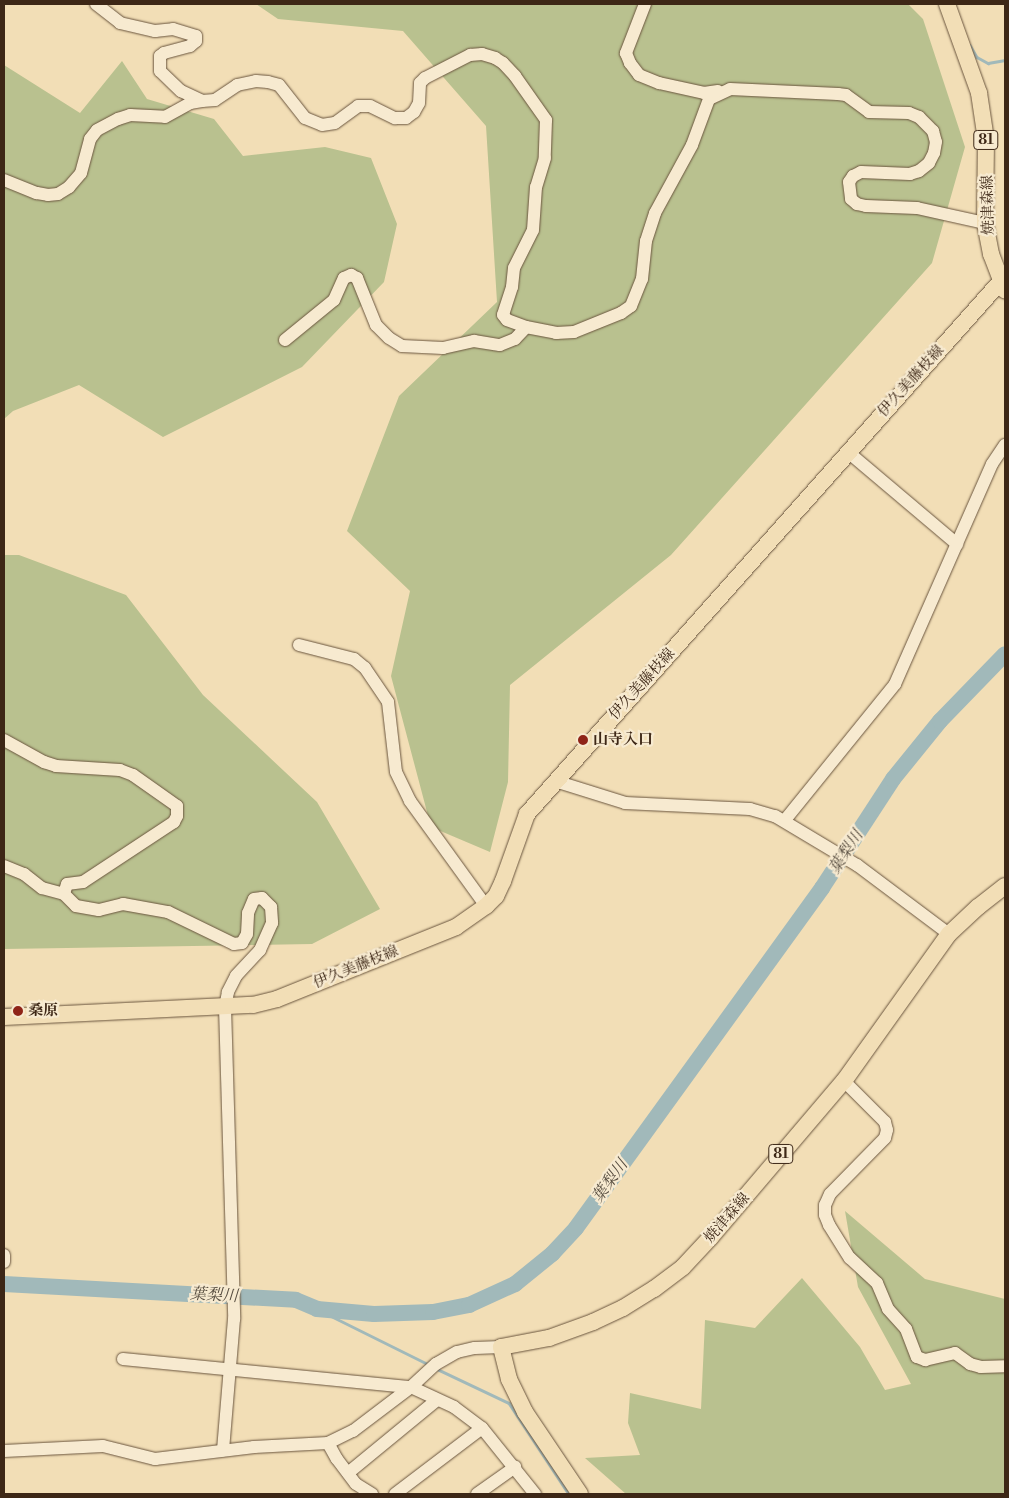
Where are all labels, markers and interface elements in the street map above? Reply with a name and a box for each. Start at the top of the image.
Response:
road number: 81 [972,128,1000,152]
street label: 焼津森線 [978,175,998,235]
street label: 伊久美藤枝線 [874,342,948,420]
street label: 伊久美藤枝線 [605,645,679,723]
place label: 山寺入口 [593,731,653,749]
marker: 山寺入口 [577,734,589,746]
water label: 葉梨川 [825,827,867,877]
street label: 伊久美藤枝線 [311,942,401,992]
place label: 桑原 [28,1002,58,1020]
marker: 桑原 [12,1005,24,1017]
road number: 81 [767,1142,795,1166]
water label: 葉梨川 [588,1156,632,1206]
street label: 焼津森線 [701,1189,753,1247]
water label: 葉梨川 [190,1284,238,1306]

